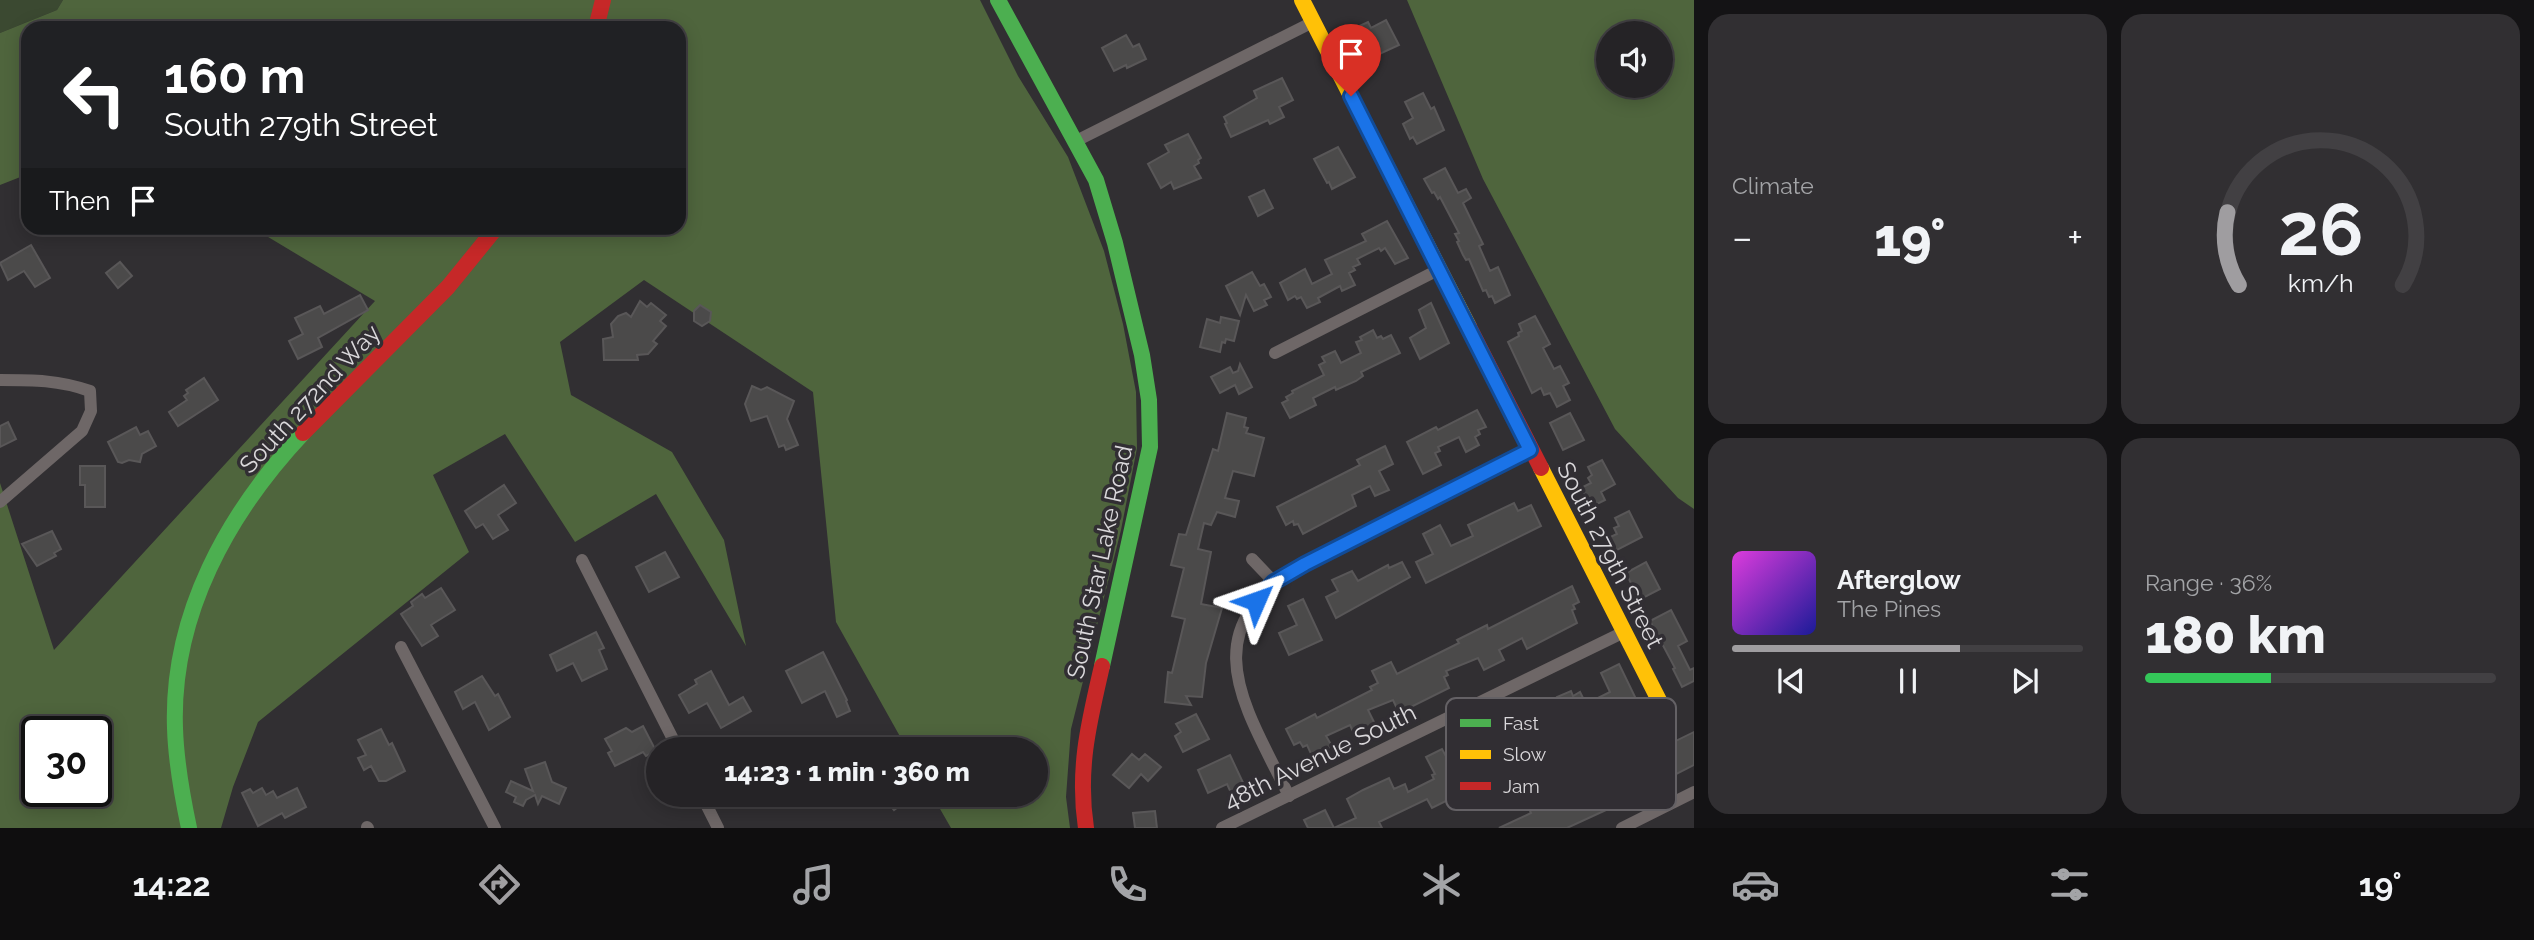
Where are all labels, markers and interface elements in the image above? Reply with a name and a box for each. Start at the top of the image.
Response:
map controls [1596,21,1673,98]
button: sound [1596,21,1673,98]
pin [1321,24,1381,96]
icon: arrive [1332,35,1370,73]
text: 160 m [164,47,305,104]
icon: left [49,49,140,140]
text: South 279th Street [164,106,438,143]
text: Climate [1732,172,1814,199]
icon: arrive [124,182,162,220]
text: Then [49,186,110,216]
text: 26 [2278,187,2363,272]
text: 19° [1874,207,1946,268]
text: − [1732,215,1752,260]
text: + [2067,215,2083,260]
text: km/h [2288,268,2353,298]
street label: South 272nd Way [233,318,386,479]
street label: South Star Lake Road [1061,443,1138,681]
street label: South 279th Street [1551,457,1670,653]
position arrow [1219,564,1293,638]
text: Afterglow [1837,565,1961,595]
text: Range · 36% [2145,569,2272,596]
text: The Pines [1837,595,1941,622]
text: 180 km [2145,604,2326,665]
icon: previous [1772,662,1810,700]
icon: pause [1889,662,1927,700]
icon: next [2006,662,2044,700]
street label: 48th Avenue South [1219,697,1421,816]
legend [1446,698,1676,810]
text: Fast [1503,712,1539,734]
speed limit sign: 30 [21,716,112,807]
text: Slow [1503,743,1547,765]
text: 14:23 · 1 min · 360 m [724,757,970,787]
text: Jam [1503,775,1540,797]
icon: directions [475,860,524,909]
icon: music [789,860,838,909]
icon: phone [1103,860,1152,909]
icon: climate [1417,860,1466,909]
icon: car [1731,860,1780,909]
icon: filters [2045,860,2094,909]
text: 14:22 [132,866,211,903]
text: 19° [2359,866,2402,903]

